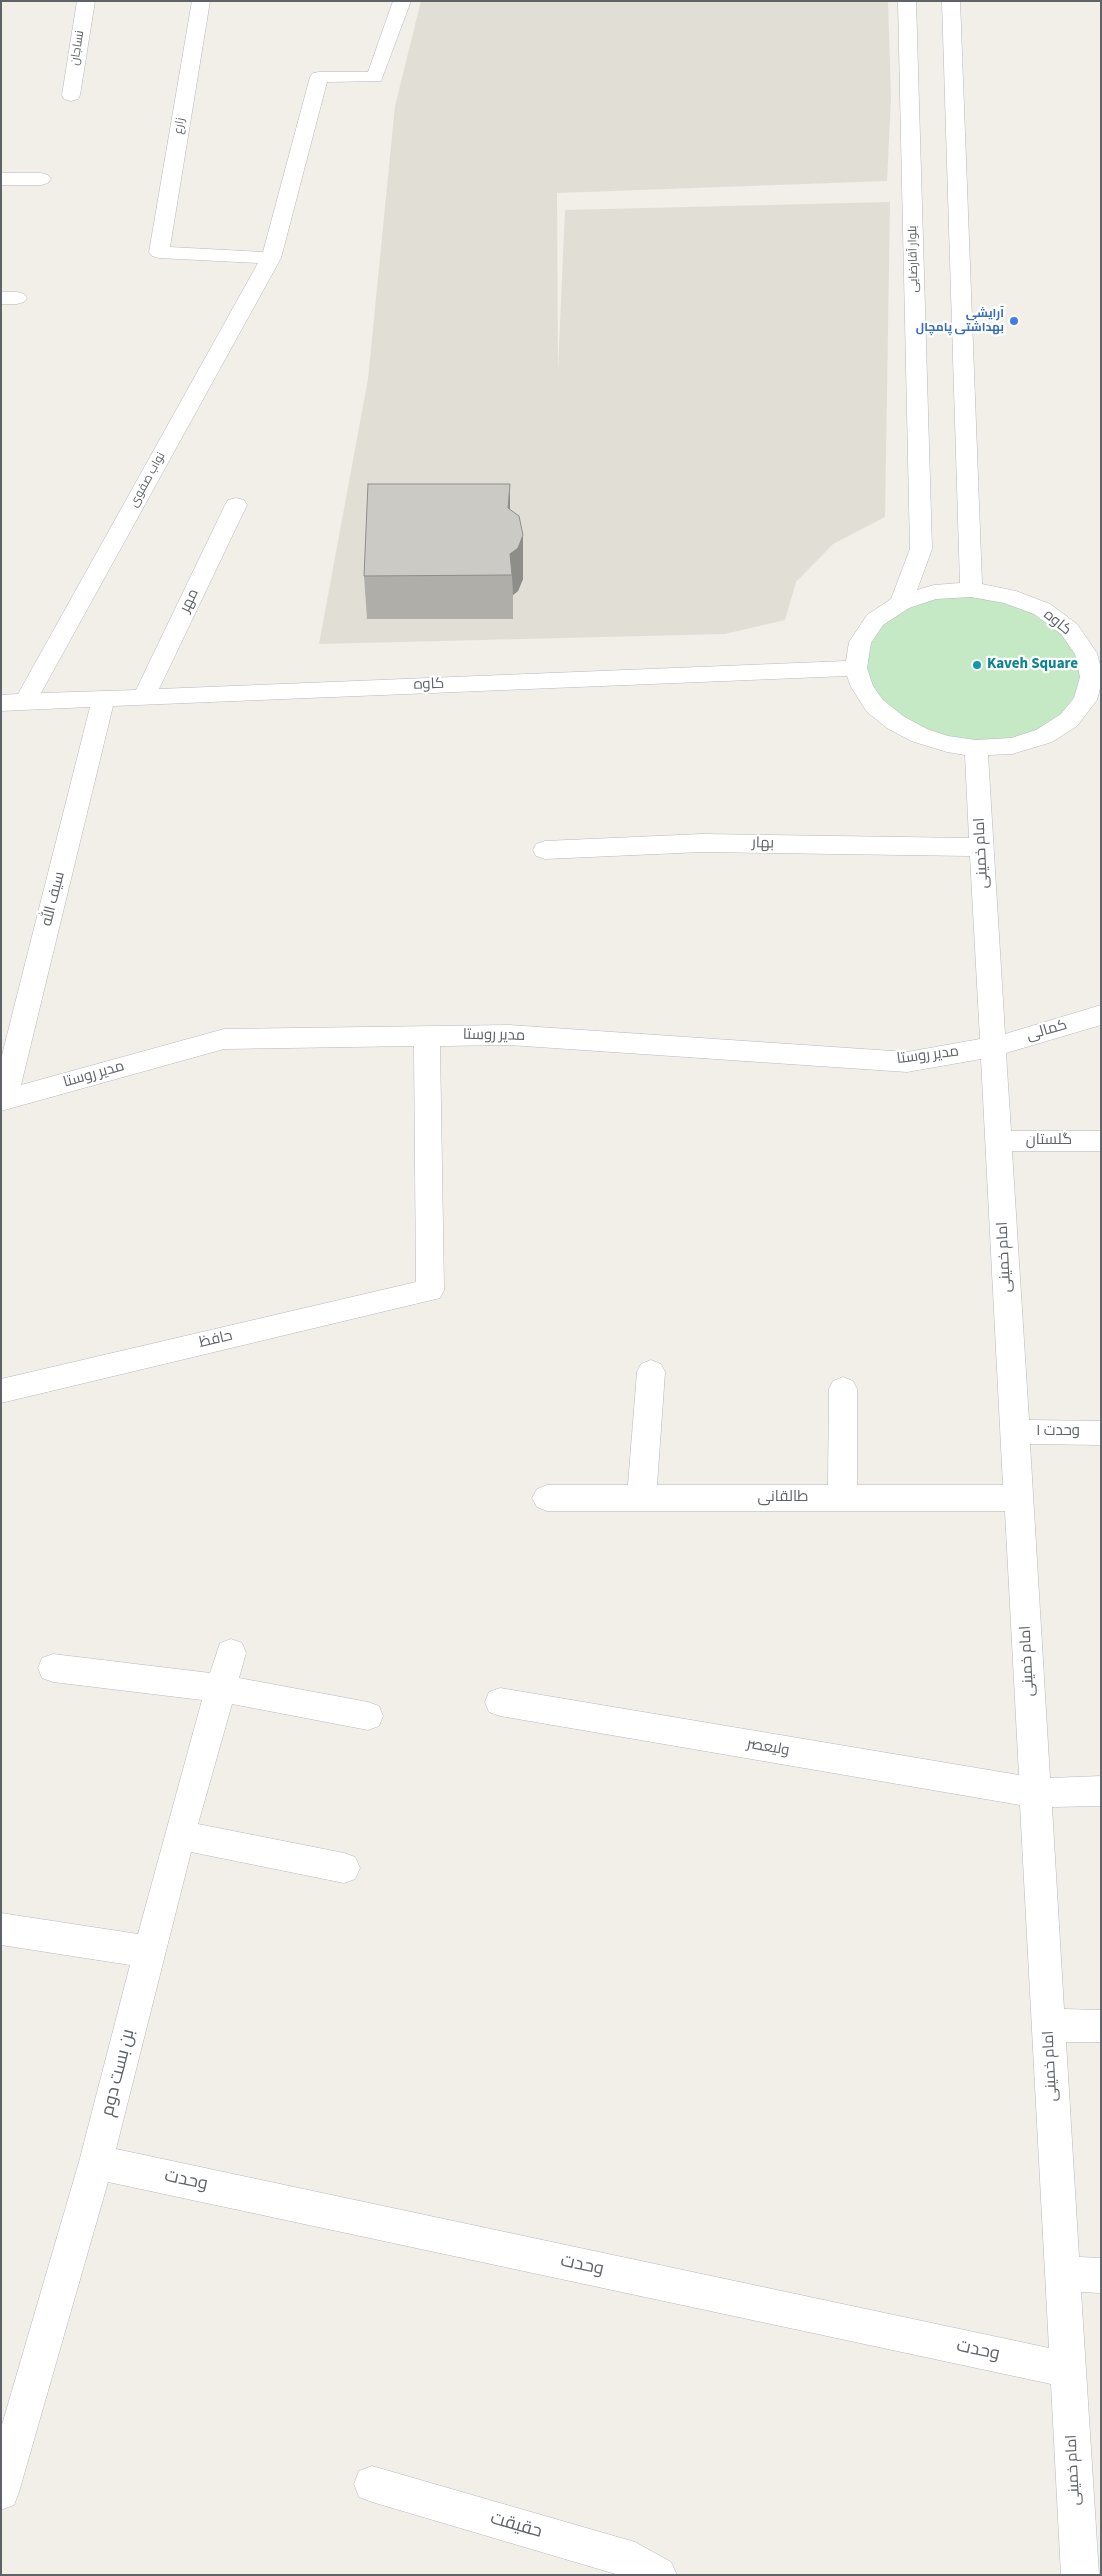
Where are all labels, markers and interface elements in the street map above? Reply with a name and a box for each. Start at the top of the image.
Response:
street label: نساجان [68,29,88,67]
street label: زارع [172,117,188,135]
street label: بلوار آقارضایی [906,225,922,293]
place label: آرایشی بهداشتی پامچال [916,307,1004,335]
marker: آرایشی بهداشتی پامچال [1008,315,1020,327]
street label: نواب صفوی [127,450,169,510]
street label: مهر [177,586,203,616]
street label: کاوه [1039,606,1075,640]
place label: Kaveh Square [987,656,1078,674]
marker: Kaveh Square [971,659,983,671]
street label: کاوه [413,675,445,695]
street label: امام خمینی [971,817,993,889]
street label: بهار [752,835,774,853]
street label: سیف الله [39,870,69,928]
street label: کمالی [1025,1017,1069,1045]
street label: مدیر روستا [463,1026,525,1046]
street label: مدیر روستا [896,1043,960,1069]
street label: مدیر روستا [61,1058,127,1092]
street label: گلستان [1026,1132,1072,1150]
street label: امام خمینی [994,1221,1016,1293]
street label: حافظ [198,1327,234,1353]
street label: وحدت ۱ [1036,1423,1080,1441]
street label: طالقانی [758,1489,808,1507]
street label: امام خمینی [1017,1625,1039,1697]
street label: ولیعصر [745,1735,791,1761]
street label: بن بست دوم [98,2027,140,2119]
street label: امام خمینی [1040,2030,1062,2102]
street label: وحدت [162,2166,210,2196]
street label: وحدت [558,2251,606,2281]
street label: وحدت [954,2336,1002,2366]
street label: امام خمینی [1063,2434,1085,2506]
street label: حقیقت [488,2508,544,2544]

